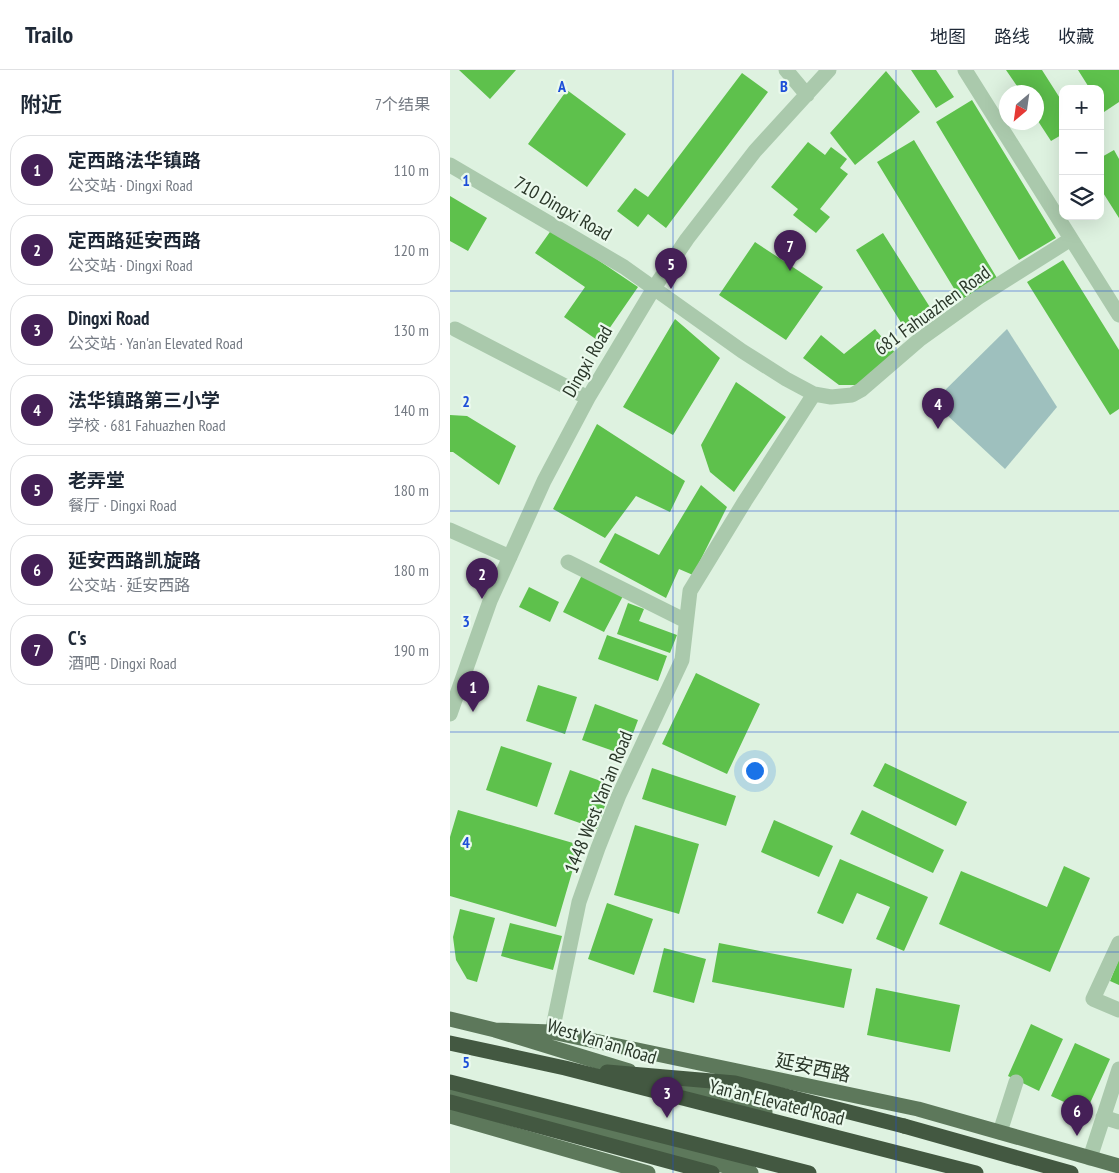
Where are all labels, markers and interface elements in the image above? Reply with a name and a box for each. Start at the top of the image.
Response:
text: Trailo [25,19,73,50]
text: 地图 [930,25,966,48]
text: 路线 [994,25,1030,48]
text: 收藏 [1058,25,1094,48]
text: A [557,76,567,96]
text: B [780,76,788,96]
north arrow [999,85,1044,130]
map controls [1059,85,1104,220]
button: + [1059,85,1104,130]
text: 附近 [20,91,62,118]
text: 7个结果 [375,94,430,114]
button: − [1059,130,1104,175]
text: 定西路法华镇路 [68,148,201,172]
text: 1 [33,160,41,180]
text: 110 m [394,160,429,180]
text: 1 [462,170,470,190]
street label: 710 Dingxi Road [510,170,616,246]
text: 公交站 · Dingxi Road [68,175,193,195]
button: layers [1059,175,1104,220]
text: 定西路延安西路 [68,228,201,252]
pin: 7 [774,230,806,271]
text: 2 [33,240,41,260]
text: 120 m [394,240,429,260]
pin: 5 [655,248,687,289]
text: 公交站 · Dingxi Road [68,255,193,275]
street label: 681 Fahuazhen Road [869,260,995,360]
text: Dingxi Road [68,306,149,330]
text: 3 [33,320,41,340]
text: 130 m [394,320,429,340]
street label: Dingxi Road [557,321,617,401]
text: 公交站 · Yan'an Elevated Road [68,333,243,353]
text: 法华镇路第三小学 [68,388,220,412]
pin: 4 [922,388,954,429]
text: 2 [462,391,470,411]
text: 4 [33,400,41,420]
text: 140 m [394,400,429,420]
text: 学校 · 681 Fahuazhen Road [68,415,226,435]
text: 老弄堂 [68,468,125,492]
text: 5 [33,480,41,500]
text: 180 m [394,480,429,500]
text: 餐厅 · Dingxi Road [68,495,177,515]
text: 延安西路凯旋路 [68,548,201,572]
pin: 2 [466,558,498,599]
text: 6 [33,560,41,580]
text: 180 m [394,560,429,580]
text: 公交站 · 延安西路 [68,575,190,595]
text: 3 [462,611,470,631]
text: C's [68,626,86,650]
text: 7 [33,640,41,660]
text: 190 m [394,640,429,660]
text: 酒吧 · Dingxi Road [68,653,177,673]
pin: 1 [457,671,489,712]
street label: 1448 West Yan'an Road [559,727,637,877]
your location [742,758,768,784]
text: 4 [462,832,470,852]
street label: West Yan'an Road [544,1013,660,1069]
street label: 延安西路 [773,1047,853,1087]
text: 5 [462,1052,470,1072]
street label: Yan'an Elevated Road [707,1074,847,1130]
pin: 3 [651,1077,683,1118]
pin: 6 [1061,1095,1093,1136]

